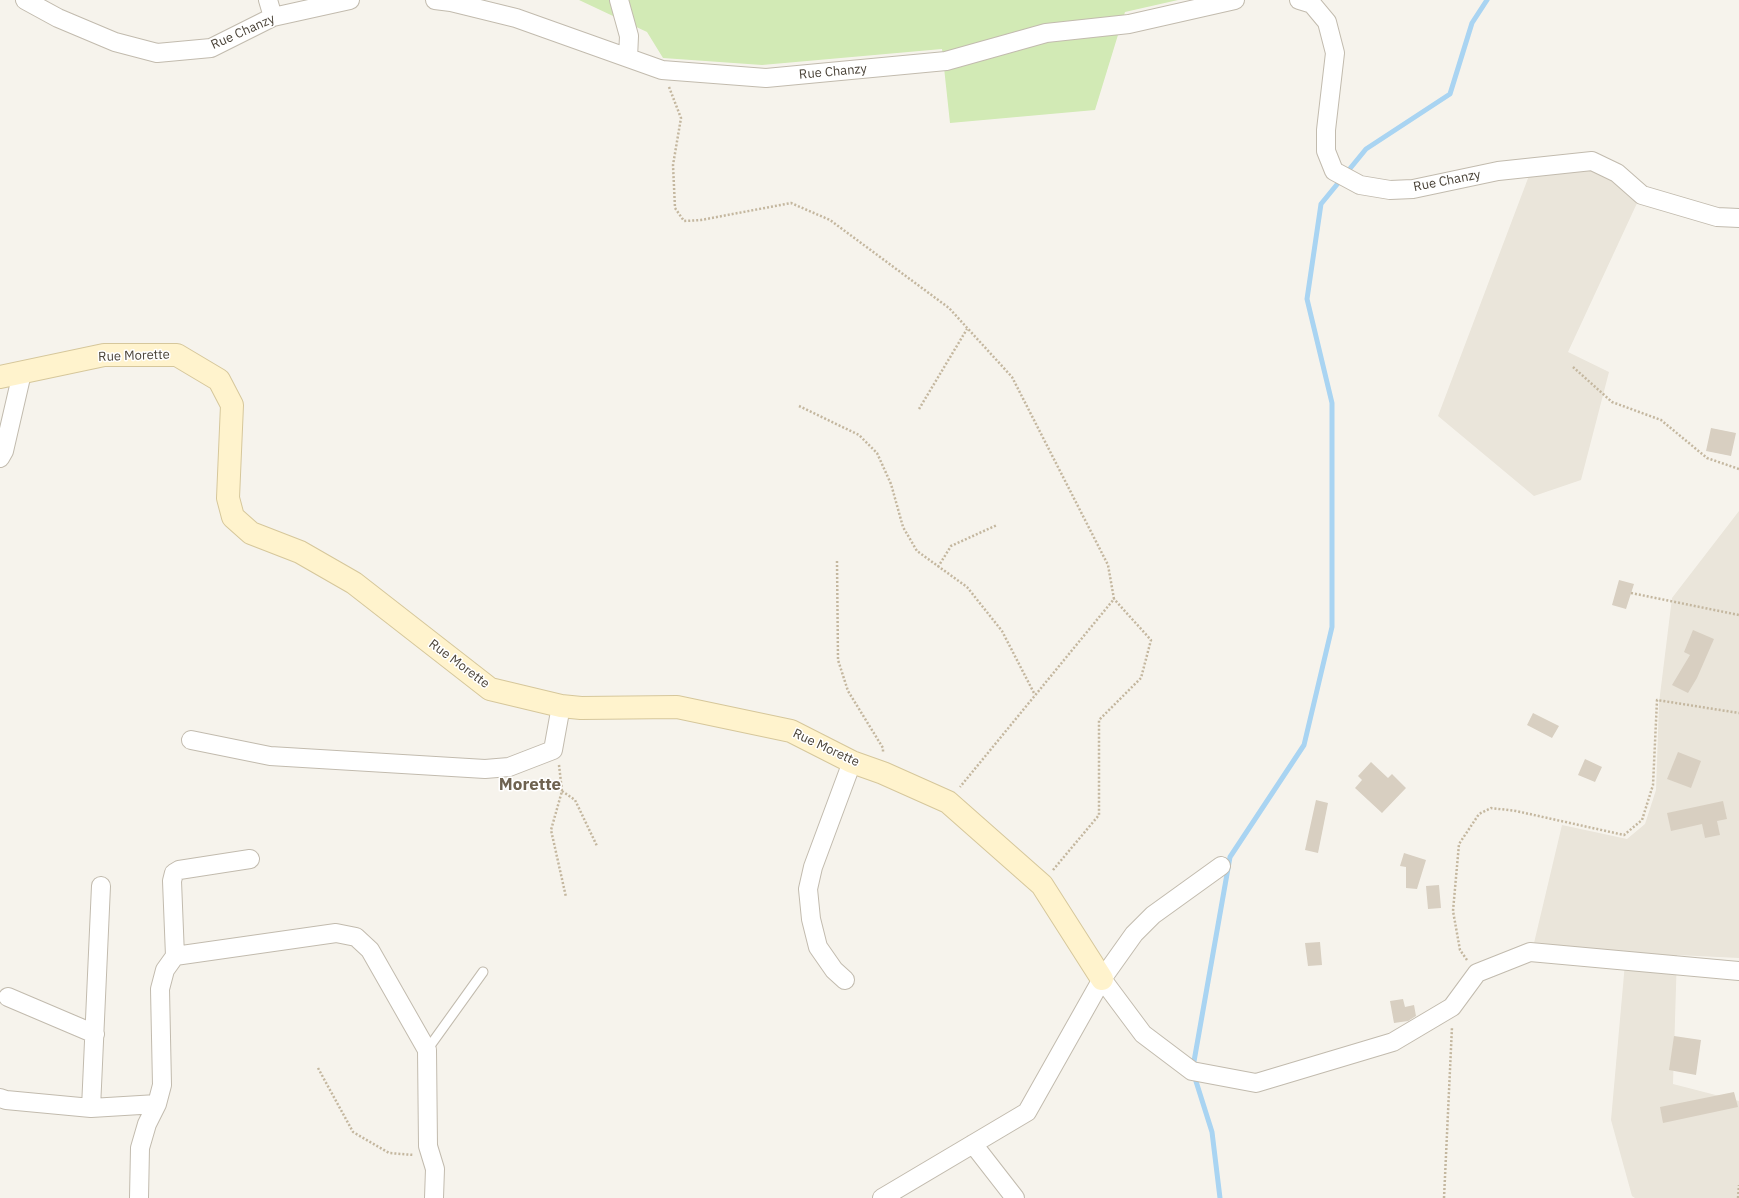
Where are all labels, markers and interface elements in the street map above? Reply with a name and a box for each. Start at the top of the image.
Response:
street label: Rue Chanzy [209,11,277,53]
street label: Rue Chanzy [798,61,868,83]
street label: Rue Chanzy [1412,167,1482,195]
street label: Rue Morette [98,347,170,365]
street label: Rue Morette [426,636,492,692]
street label: Rue Morette [790,726,862,770]
district label: Morette [499,775,561,795]

